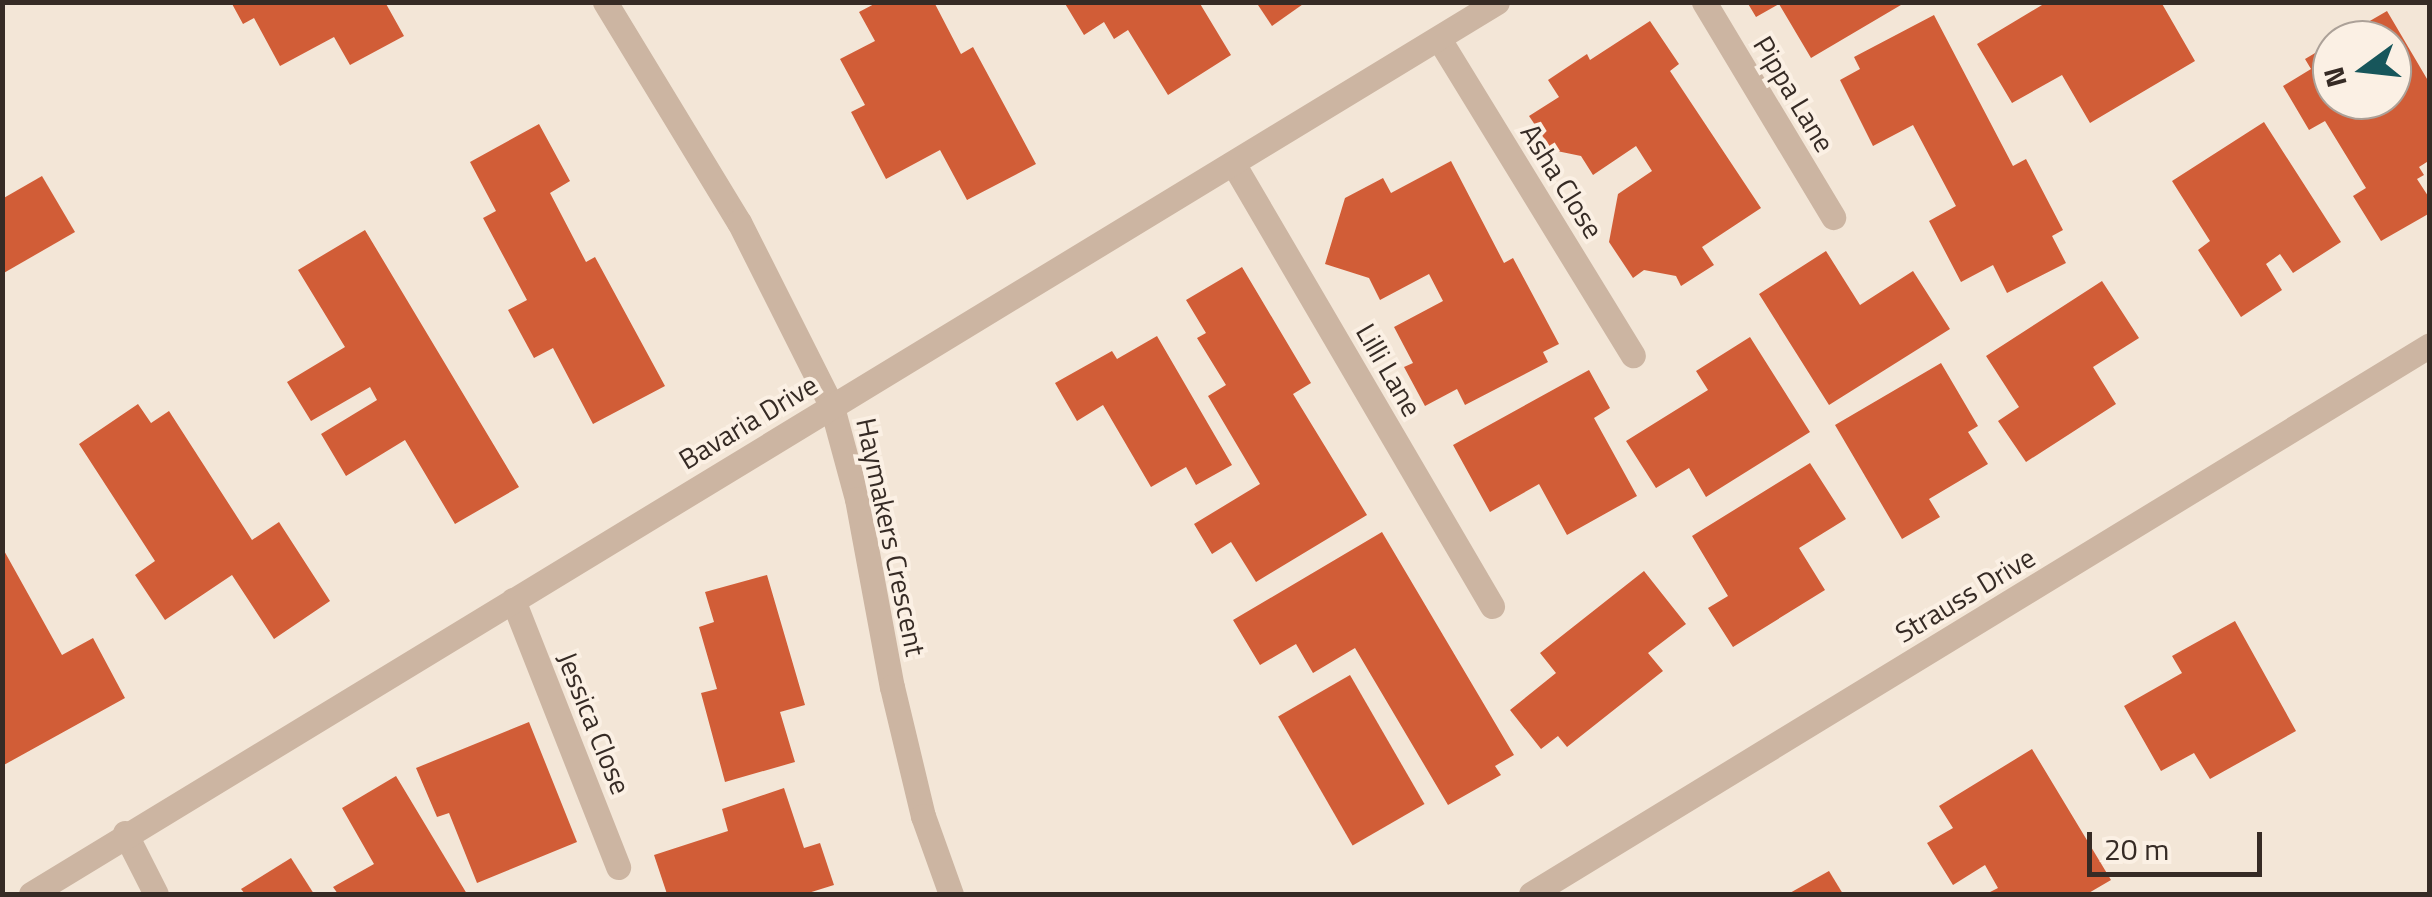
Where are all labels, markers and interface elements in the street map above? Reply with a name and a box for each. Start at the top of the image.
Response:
north arrow [2312,20,2412,120]
street label: Pippa Lane [1746,30,1842,158]
text: N [2311,62,2358,92]
street label: Asha Close [1514,118,1610,244]
street label: Lilli Lane [1349,318,1429,422]
street label: Bavaria Drive [673,368,823,476]
street label: Haymakers Crescent [849,415,933,659]
street label: Strauss Drive [1889,540,2041,650]
street label: Jessica Close [550,647,638,799]
scale bar [2092,812,2267,874]
text: 20 m [2104,826,2169,872]

